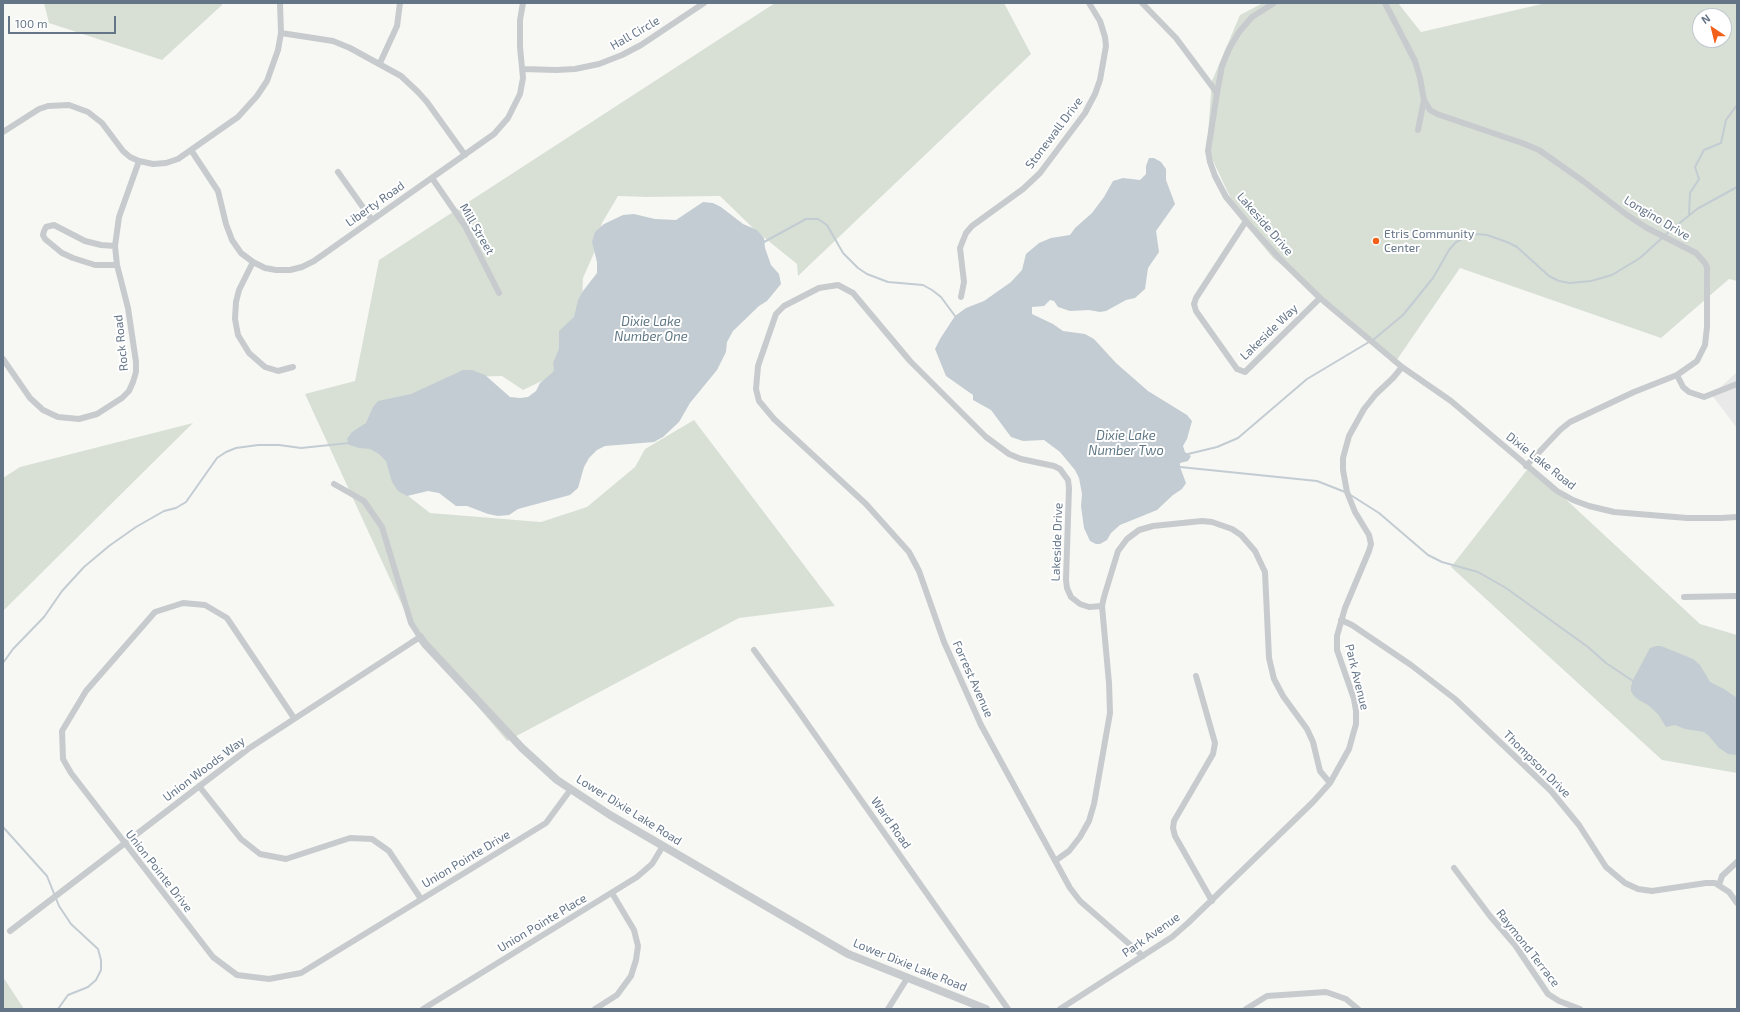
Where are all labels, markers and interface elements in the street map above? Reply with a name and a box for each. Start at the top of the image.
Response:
scale bar [10,8,118,34]
north arrow [1692,8,1732,48]
text: N [1698,11,1712,26]
street label: Hall Circle [608,13,662,53]
text: 100 m [15,16,47,30]
street label: Stonewall Drive [1022,94,1086,172]
street label: Liberty Road [343,178,407,230]
street label: Lakeside Drive [1234,190,1296,258]
street label: Longino Drive [1621,193,1693,243]
street label: Mill Street [457,201,497,257]
place label: Etris Community Center [1384,227,1474,255]
marker: Etris Community Center [1371,236,1381,246]
street label: Lakeside Way [1237,301,1301,363]
street label: Rock Road [111,314,131,372]
water label: Dixie Lake Number One [614,314,688,345]
water label: Dixie Lake Number Two [1088,428,1164,459]
street label: Dixie Lake Road [1503,429,1579,493]
street label: Lakeside Drive [1048,502,1066,582]
street label: Forrest Avenue [950,638,996,720]
street label: Park Avenue [1342,643,1372,711]
street label: Thompson Drive [1500,727,1574,801]
street label: Union Woods Way [160,733,248,805]
street label: Lower Dixie Lake Road [574,772,684,848]
street label: Ward Road [868,794,914,852]
street label: Union Pointe Drive [122,827,196,915]
street label: Union Pointe Drive [419,827,513,891]
street label: Union Pointe Place [495,891,589,955]
street label: Raymond Terrace [1493,906,1563,990]
street label: Park Avenue [1119,910,1183,960]
street label: Lower Dixie Lake Road [851,936,969,994]

